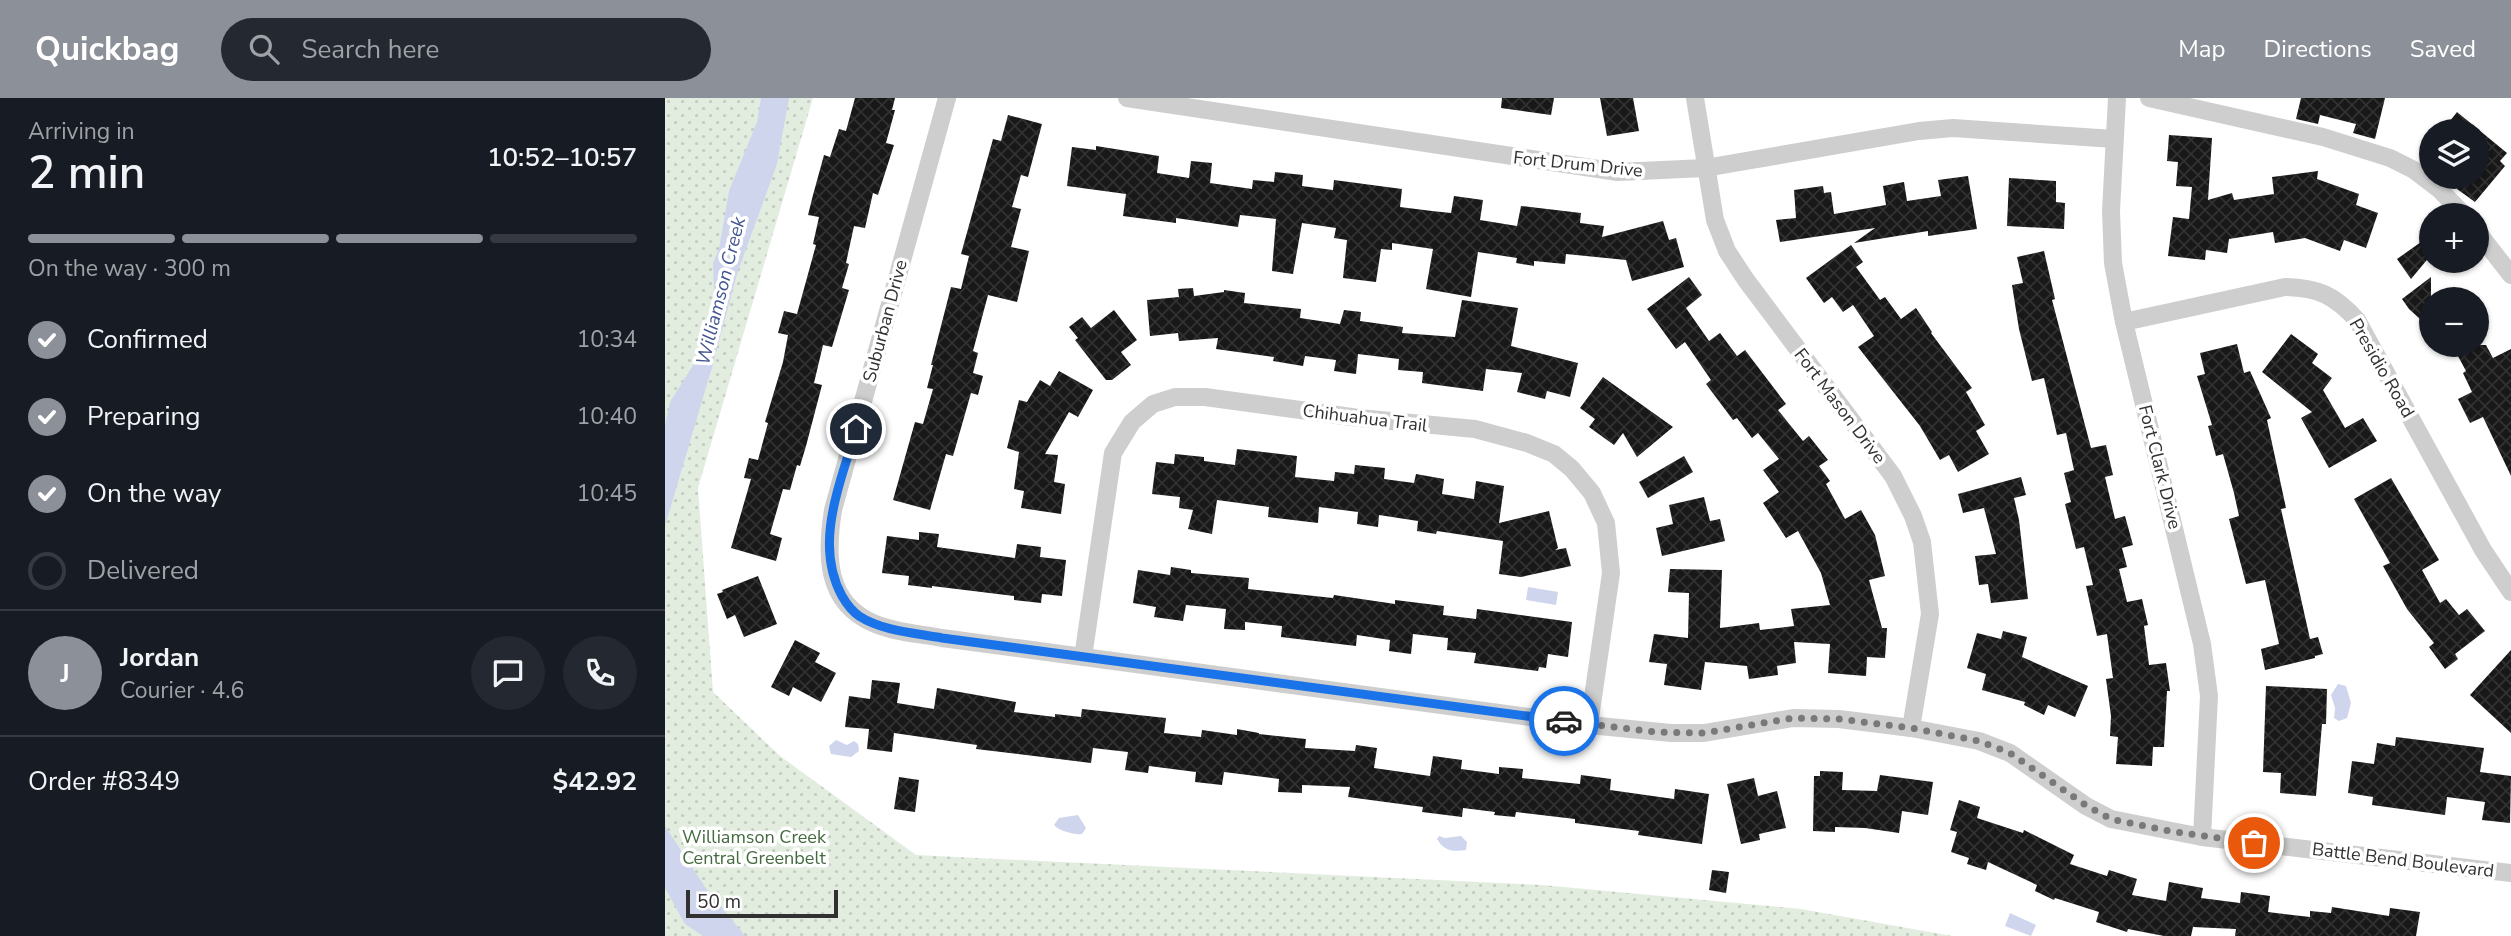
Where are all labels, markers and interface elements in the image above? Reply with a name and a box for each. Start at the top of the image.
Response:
search box [221,18,711,81]
text: Quickbag [35,27,179,72]
icon: search [245,30,283,68]
text: Search here [301,32,439,67]
text: Map [2178,33,2225,65]
text: Directions [2263,33,2372,65]
text: Saved [2410,33,2476,65]
text: Arriving in [28,116,135,147]
map controls [2419,119,2489,357]
button: layers [2419,119,2489,189]
text: 10:52–10:57 [487,140,637,175]
text: 2 min [28,141,145,204]
street label: Fort Drum Drive [1512,145,1644,183]
button: + [2419,203,2489,273]
water label: Williamson Creek [690,214,752,368]
text: On the way · 300 m [28,253,231,284]
street label: Suburban Drive [857,257,913,385]
button: − [2419,287,2489,357]
street label: Presidio Road [2344,314,2420,422]
icon: check [28,321,66,359]
text: Confirmed [87,322,208,357]
text: 10:34 [577,324,637,355]
street label: Fort Mason Drive [1789,343,1891,469]
icon: check [28,398,66,436]
street label: Chihuahua Trail [1301,398,1430,438]
text: Preparing [87,399,200,434]
pin [826,399,886,459]
text: 10:40 [577,401,637,432]
street label: Fort Clark Drive [2133,402,2187,532]
icon: home [837,410,875,448]
icon: check [28,475,66,513]
text: On the way [87,476,221,511]
text: 10:45 [577,478,637,509]
text: Delivered [87,553,199,588]
button: chat [471,636,545,710]
button: phone [563,636,637,710]
text: Jordan [120,640,199,675]
text: J [60,656,70,691]
text: Courier · 4.6 [120,675,244,706]
courier [1529,686,1599,756]
icon: car [1545,702,1583,740]
text: Order #8349 [28,764,180,799]
text: $42.92 [553,764,637,799]
pin [2224,813,2284,873]
icon: bag [2235,824,2273,862]
park label: Williamson Creek Central Greenbelt [682,825,827,870]
street label: Battle Bend Boulevard [2311,837,2495,883]
scale bar [686,887,838,919]
text: 50 m [697,889,741,915]

